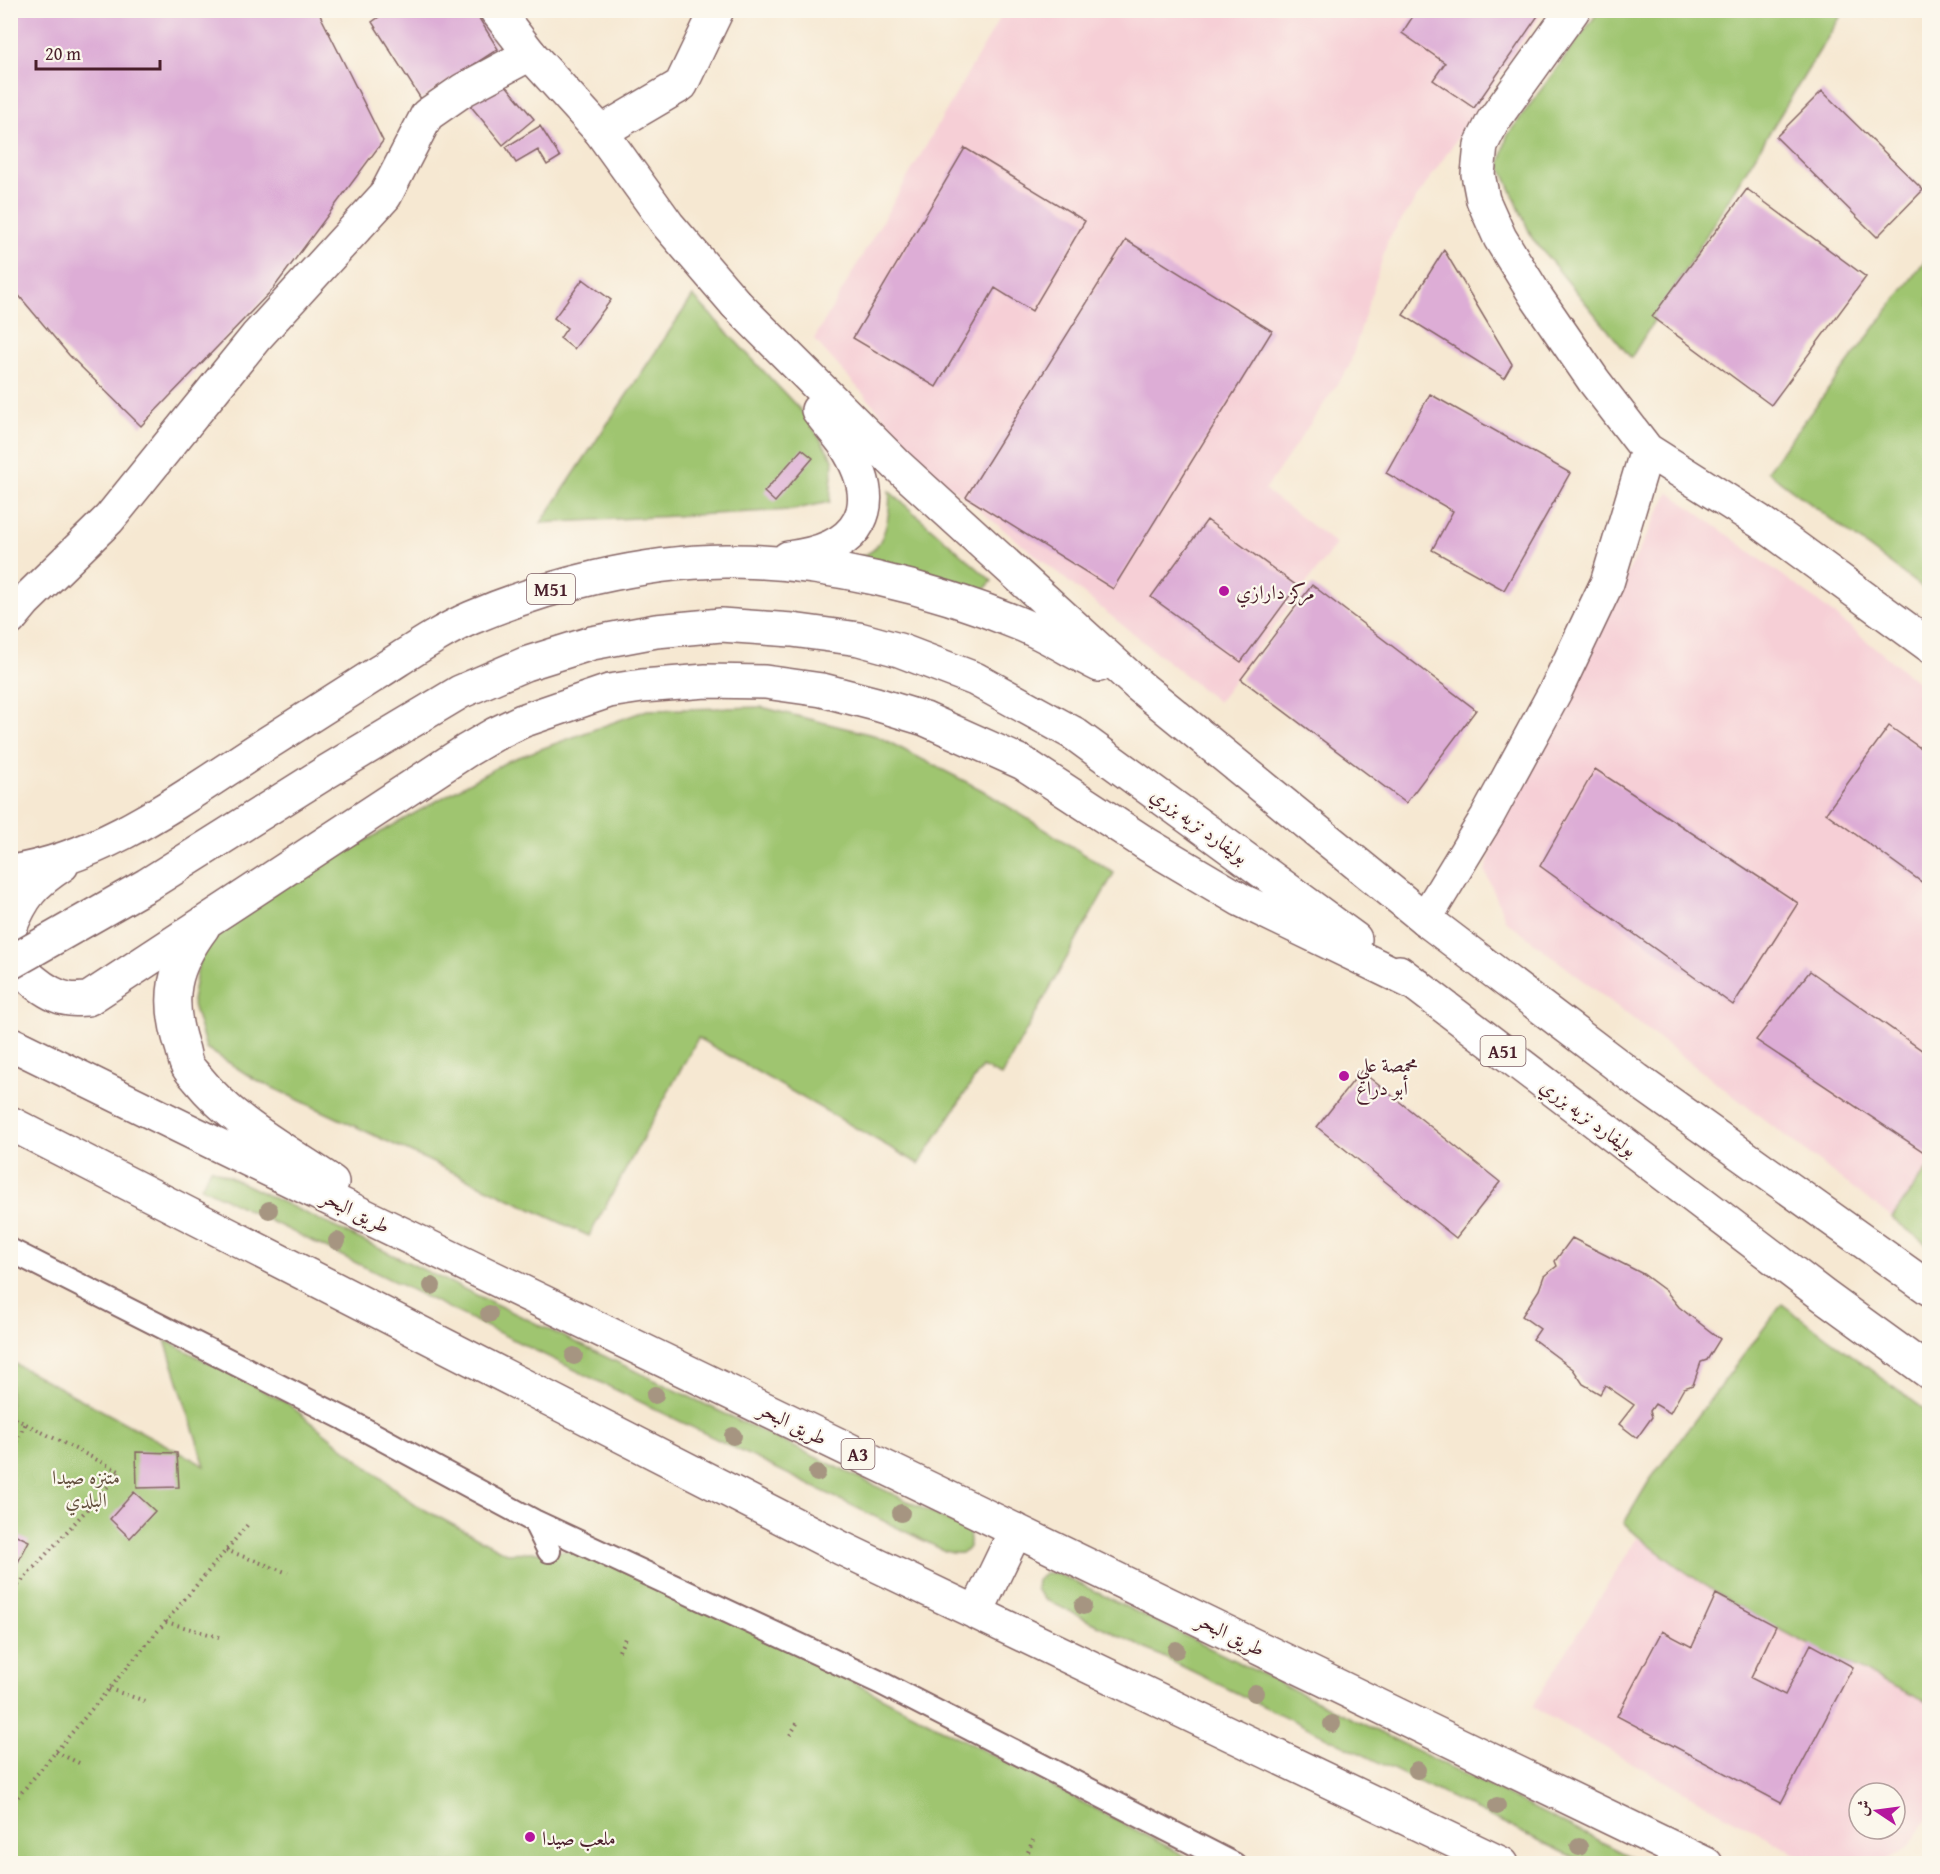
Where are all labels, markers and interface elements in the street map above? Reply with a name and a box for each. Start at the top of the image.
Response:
scale bar [36,33,160,71]
text: 20 m [45,40,81,67]
road number: M51 [527,574,575,604]
place label: مركز دارازي [1236,577,1315,608]
marker: مركز دارازي [1217,584,1231,598]
street label: بوليفارد نزيه بزري [1144,780,1255,872]
road number: A51 [1480,1036,1526,1066]
place label: محمصة علي أبو دراع [1356,1050,1418,1106]
marker: محمصة علي أبو دراع [1337,1069,1351,1083]
street label: بوليفارد نزيه بزري [1533,1071,1643,1165]
street label: طريق البحر [315,1181,395,1240]
street label: طريق البحر [752,1393,832,1452]
road number: A3 [842,1439,874,1469]
park label: متنزه صيدا البلدي [52,1462,120,1516]
street label: طريق البحر [1190,1604,1270,1663]
north arrow [1847,1781,1907,1841]
text: ش [1849,1797,1876,1818]
place label: ملعب صيدا [542,1823,616,1852]
marker: ملعب صيدا [523,1830,537,1844]

